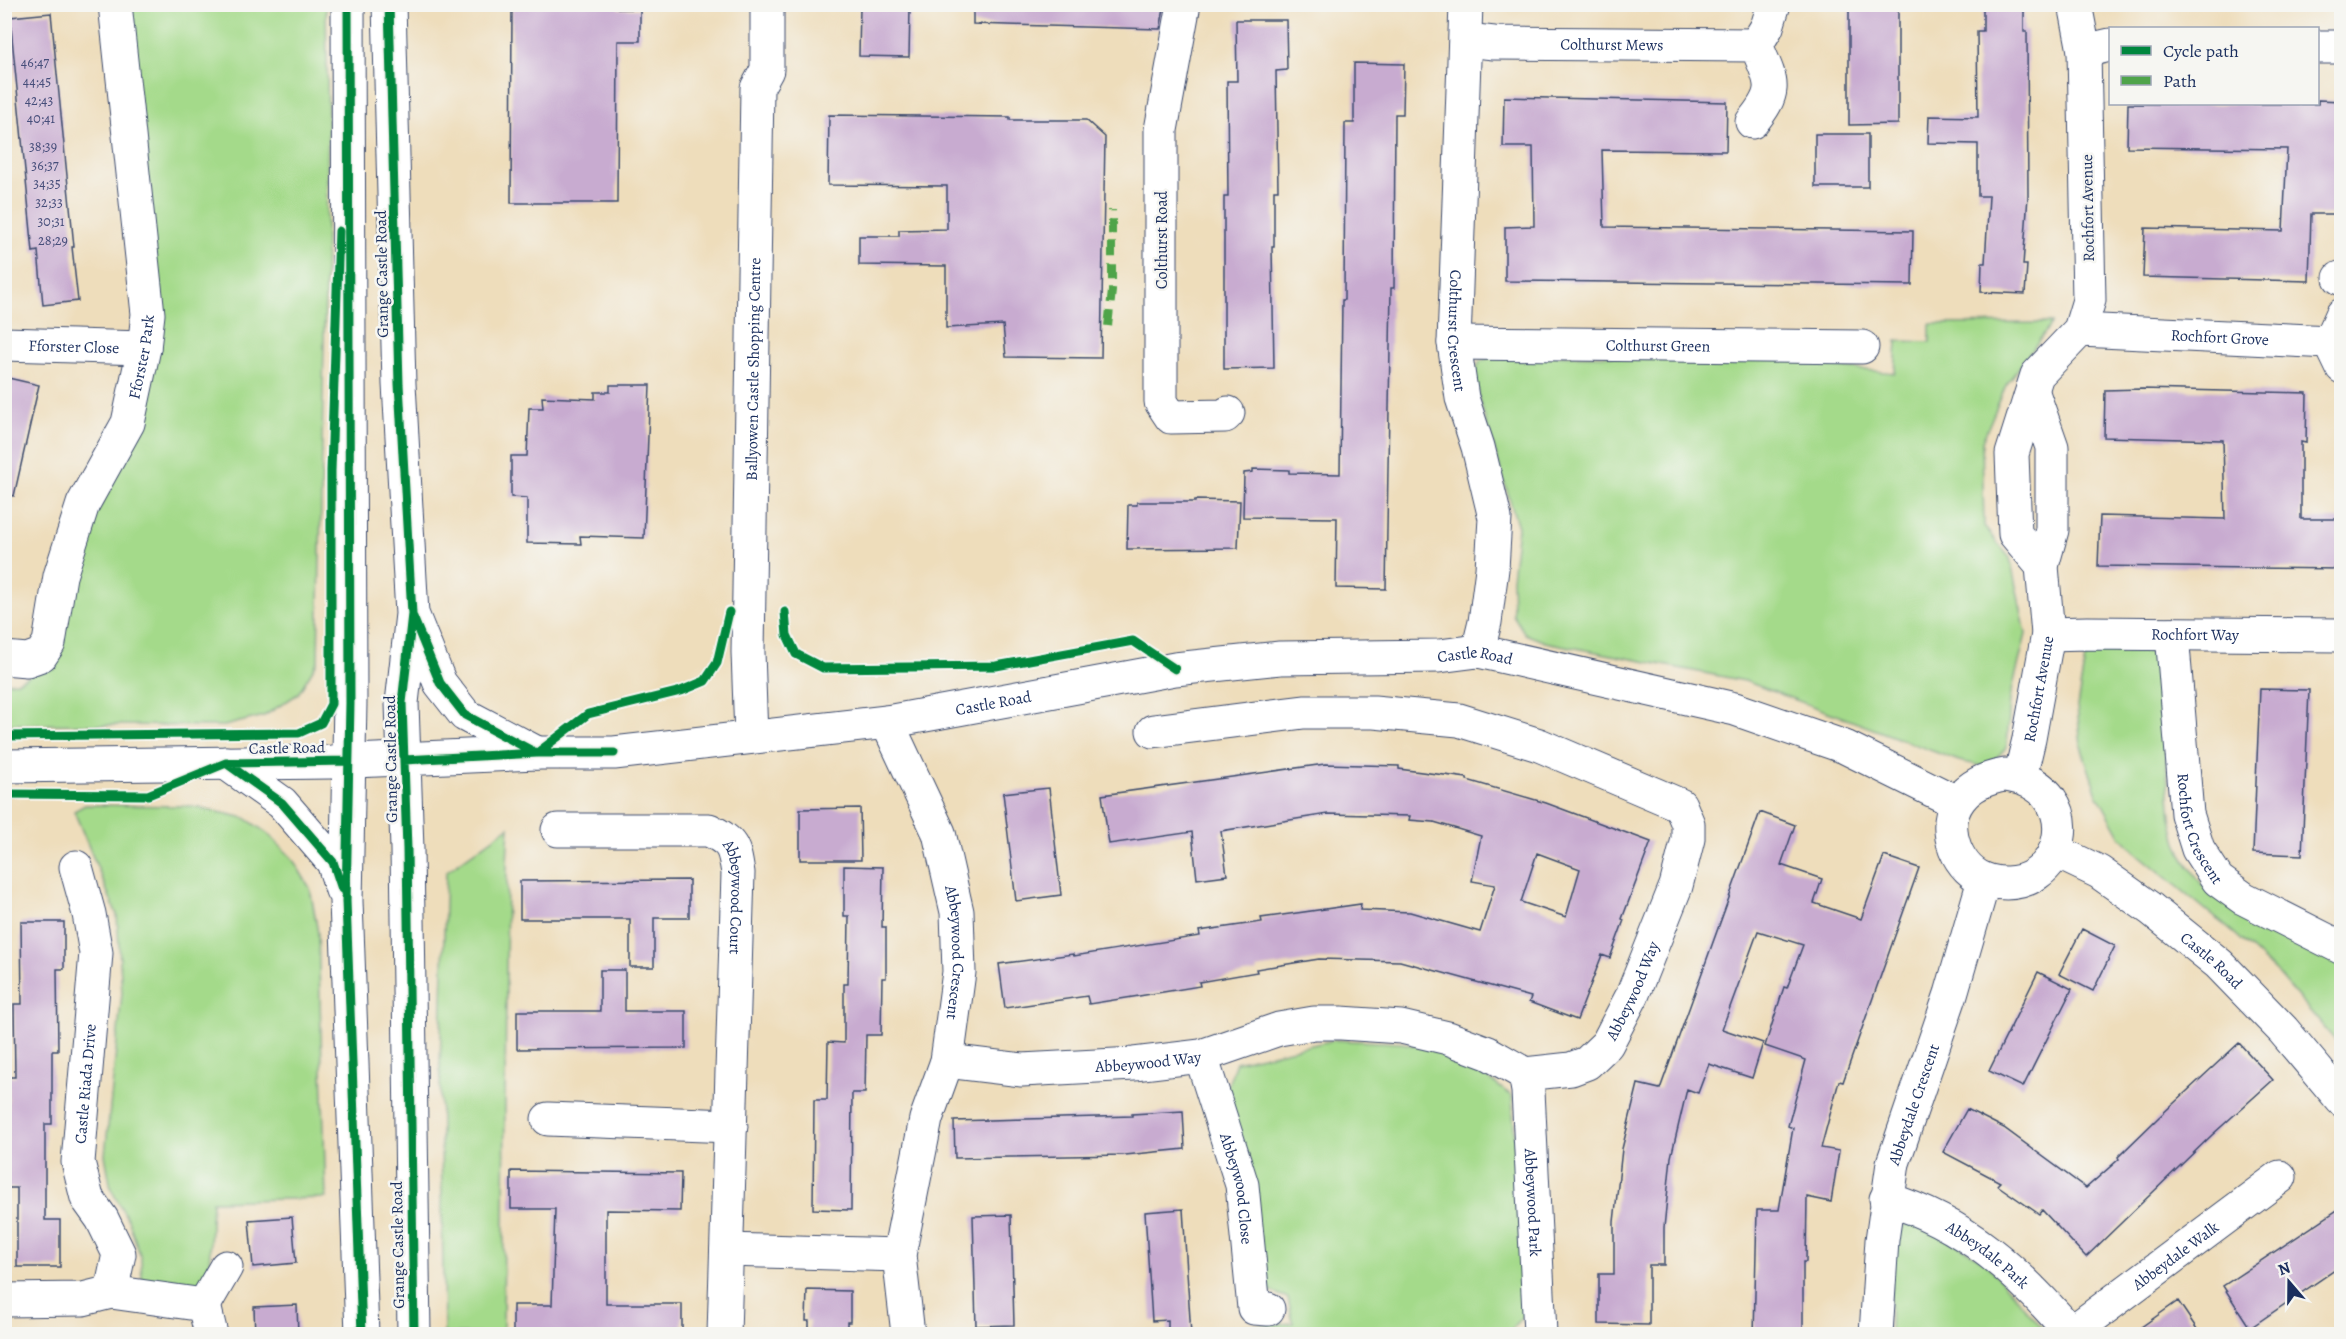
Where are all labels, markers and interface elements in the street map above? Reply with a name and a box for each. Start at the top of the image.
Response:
legend [2109,27,2319,105]
street label: Colthurst Mews [1560,34,1664,56]
text: Cycle path [2163,39,2239,63]
house number: 46;47 [21,53,49,72]
text: Path [2163,69,2197,93]
house number: 44;45 [23,72,51,91]
house number: 42;43 [25,91,53,110]
house number: 40;41 [27,109,55,128]
house number: 38;39 [29,137,57,156]
street label: Rochfort Avenue [2076,154,2100,262]
house number: 36;37 [31,156,59,175]
house number: 34;35 [33,174,61,193]
street label: Colthurst Road [1151,190,1173,289]
house number: 32;33 [35,193,63,212]
street label: Grange Castle Road [370,210,394,338]
house number: 30;31 [37,212,65,231]
house number: 28;29 [38,231,68,250]
street label: Ballyowen Castle Shopping Centre [741,257,766,481]
street label: Colthurst Crescent [1442,269,1471,393]
street label: Fforster Park [123,313,160,401]
street label: Rochfort Grove [2170,324,2269,351]
street label: Colthurst Green [1606,334,1711,358]
street label: Fforster Close [28,335,120,359]
street label: Rochfort Way [2151,624,2240,646]
street label: Rochfort Avenue [2019,634,2059,744]
street label: Castle Road [1436,641,1515,671]
street label: Castle Road [954,686,1034,721]
street label: Grange Castle Road [379,695,403,823]
street label: Castle Road [248,736,326,760]
street label: Rochfort Crescent [2172,772,2228,889]
street label: Abbeywood Court [717,834,748,955]
street label: Abbeywood Crescent [939,882,969,1021]
street label: Castle Road [2175,927,2248,994]
street label: Abbeywood Way [1600,937,1665,1045]
street label: Castle Riada Drive [70,1023,102,1145]
street label: Abbeydale Crescent [1883,1041,1945,1169]
street label: Abbeywood Way [1094,1046,1203,1078]
street label: Abbeywood Close [1214,1129,1258,1245]
street label: Abbeywood Park [1519,1147,1546,1257]
street label: Grange Castle Road [386,1181,410,1309]
street label: Abbeydale Park [1941,1216,2034,1294]
street label: Abbeydale Walk [2127,1216,2224,1296]
north arrow [2259,1252,2319,1312]
text: N [2275,1256,2294,1281]

